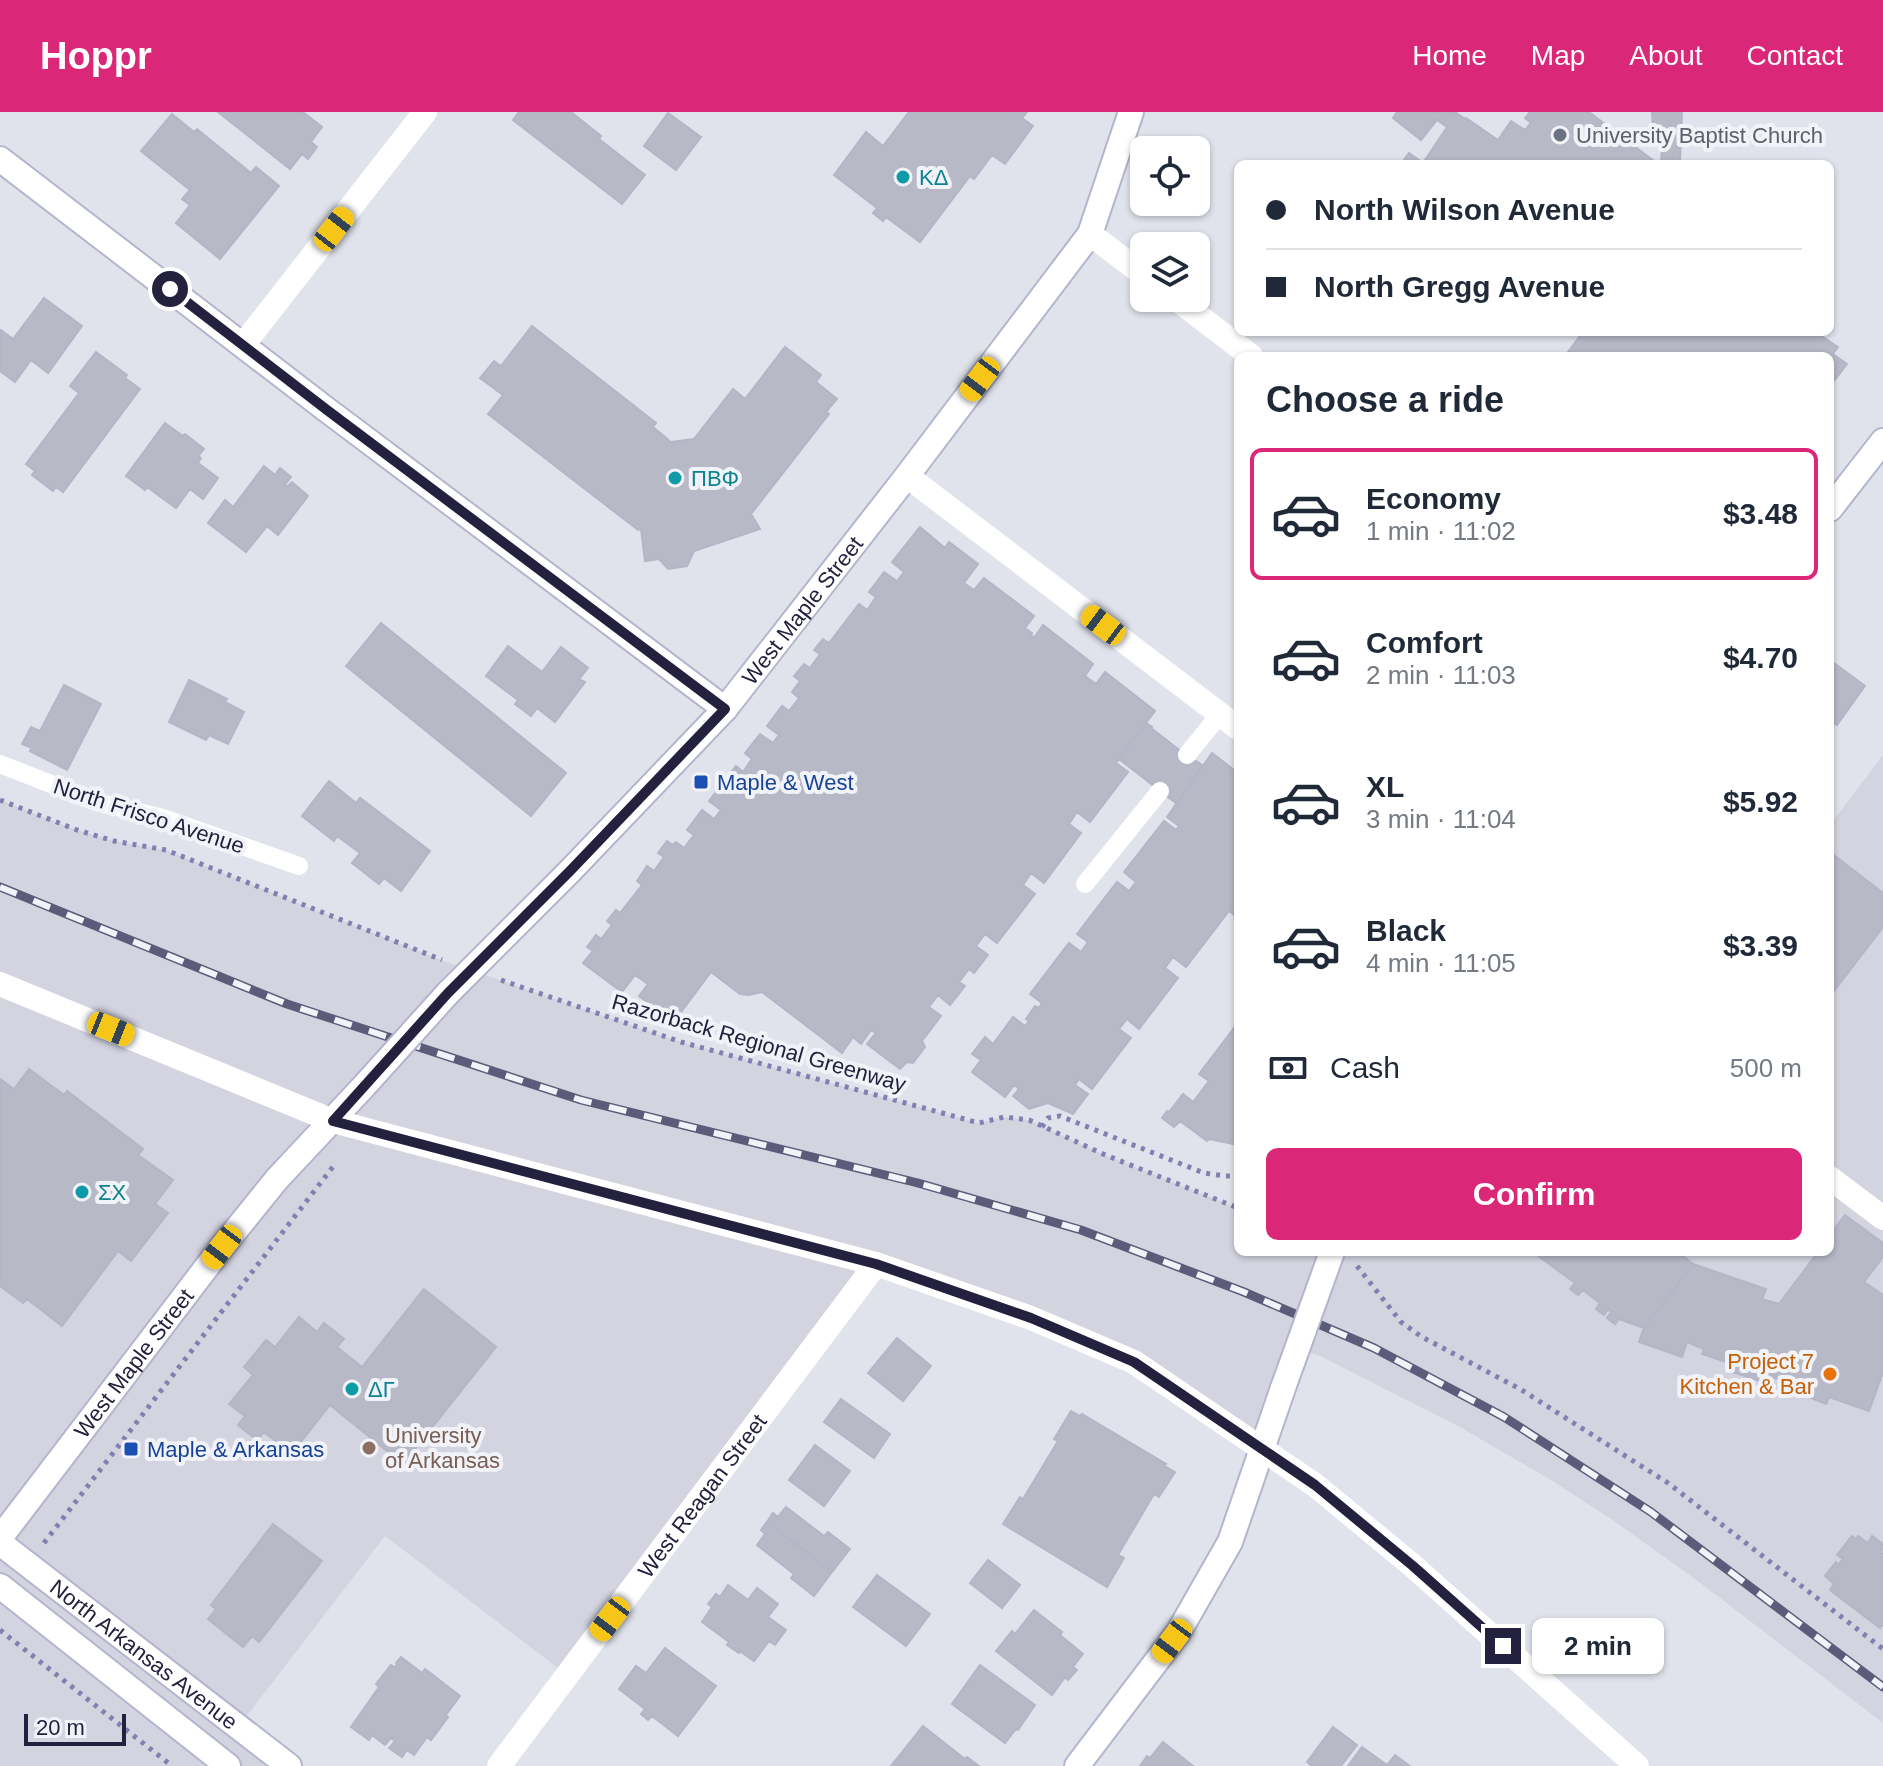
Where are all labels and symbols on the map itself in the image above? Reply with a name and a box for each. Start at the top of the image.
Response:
place label: University Baptist Church [1576,123,1823,148]
marker: University Baptist Church [1551,126,1569,144]
place label: ΚΔ [919,165,949,190]
marker: ΚΔ [894,168,912,186]
car [310,203,358,255]
route start [152,271,188,307]
car [956,353,1004,405]
place label: ΠΒΦ [691,466,739,491]
marker: ΠΒΦ [666,469,684,487]
street label: West Maple Street [737,531,868,689]
car [1077,601,1129,649]
place label: Maple & West [717,770,854,795]
street label: North Frisco Avenue [51,773,247,859]
marker: Maple & West [692,773,710,791]
street label: Razorback Regional Greenway [609,989,909,1097]
car [84,1009,138,1049]
place label: ΣΧ [98,1180,127,1205]
marker: ΣΧ [73,1183,91,1201]
car [198,1221,246,1273]
street label: West Maple Street [69,1284,198,1443]
place label: Project 7 Kitchen & Bar [1679,1349,1814,1399]
marker: Project 7 Kitchen & Bar [1821,1365,1839,1383]
place label: ΔΓ [368,1377,395,1402]
marker: ΔΓ [343,1380,361,1398]
street label: West Reagan Street [633,1409,771,1582]
place label: University of Arkansas [385,1423,500,1473]
place label: Maple & Arkansas [147,1437,324,1462]
marker: University of Arkansas [360,1439,378,1457]
marker: Maple & Arkansas [122,1440,140,1458]
street label: North Arkansas Avenue [46,1574,243,1734]
car [586,1593,634,1645]
car [1148,1615,1196,1667]
callout: 2 min [1531,1618,1663,1674]
route end [1485,1628,1521,1664]
scale bar [24,1710,126,1746]

